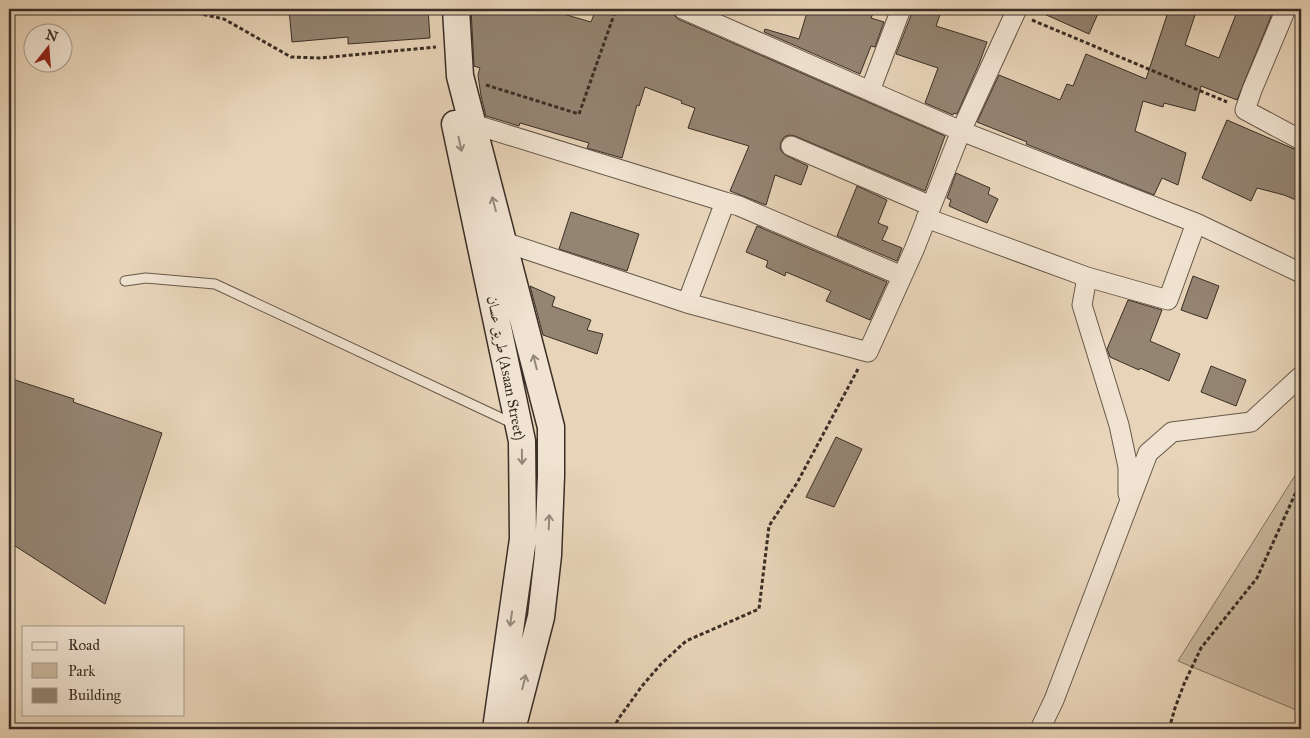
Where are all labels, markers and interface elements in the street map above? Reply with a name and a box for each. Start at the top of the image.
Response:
north arrow [22,22,72,72]
text: N [43,26,60,46]
one-way arrow [455,135,465,151]
one-way arrow [488,197,498,213]
street label: طريق عسان (Asaan Street) [482,294,529,442]
one-way arrow [530,354,539,370]
one-way arrow [517,449,527,465]
one-way arrow [545,514,554,530]
one-way arrow [506,611,516,627]
legend [22,626,185,716]
text: Road [68,636,100,654]
text: Park [68,662,95,680]
one-way arrow [520,674,530,690]
text: Building [68,686,122,704]

